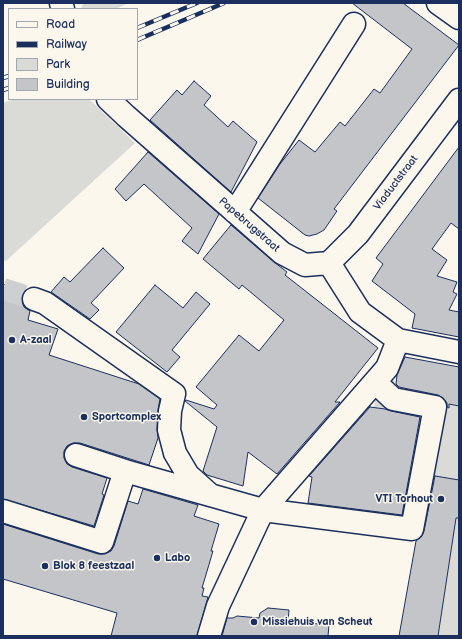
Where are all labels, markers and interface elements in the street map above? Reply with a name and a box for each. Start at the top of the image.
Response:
legend [8,8,138,100]
text: Road [46,17,75,32]
text: Railway [46,37,87,52]
text: Park [46,57,70,72]
text: Building [46,77,90,92]
street label: Viaductstraat [371,153,421,213]
street label: Papebrugstraat [216,195,282,255]
place label: A-zaal [20,333,52,347]
marker: A-zaal [7,335,17,345]
place label: Sportcomplex [92,410,161,424]
marker: Sportcomplex [79,412,89,422]
place label: VTI Torhout [375,492,433,506]
marker: VTI Torhout [436,494,446,504]
place label: Labo [165,551,190,565]
marker: Labo [152,553,162,563]
place label: Blok 8 feestzaal [53,559,134,573]
marker: Blok 8 feestzaal [40,561,50,571]
place label: Missiehuis van Scheut [262,615,373,629]
marker: Missiehuis van Scheut [249,617,259,627]

